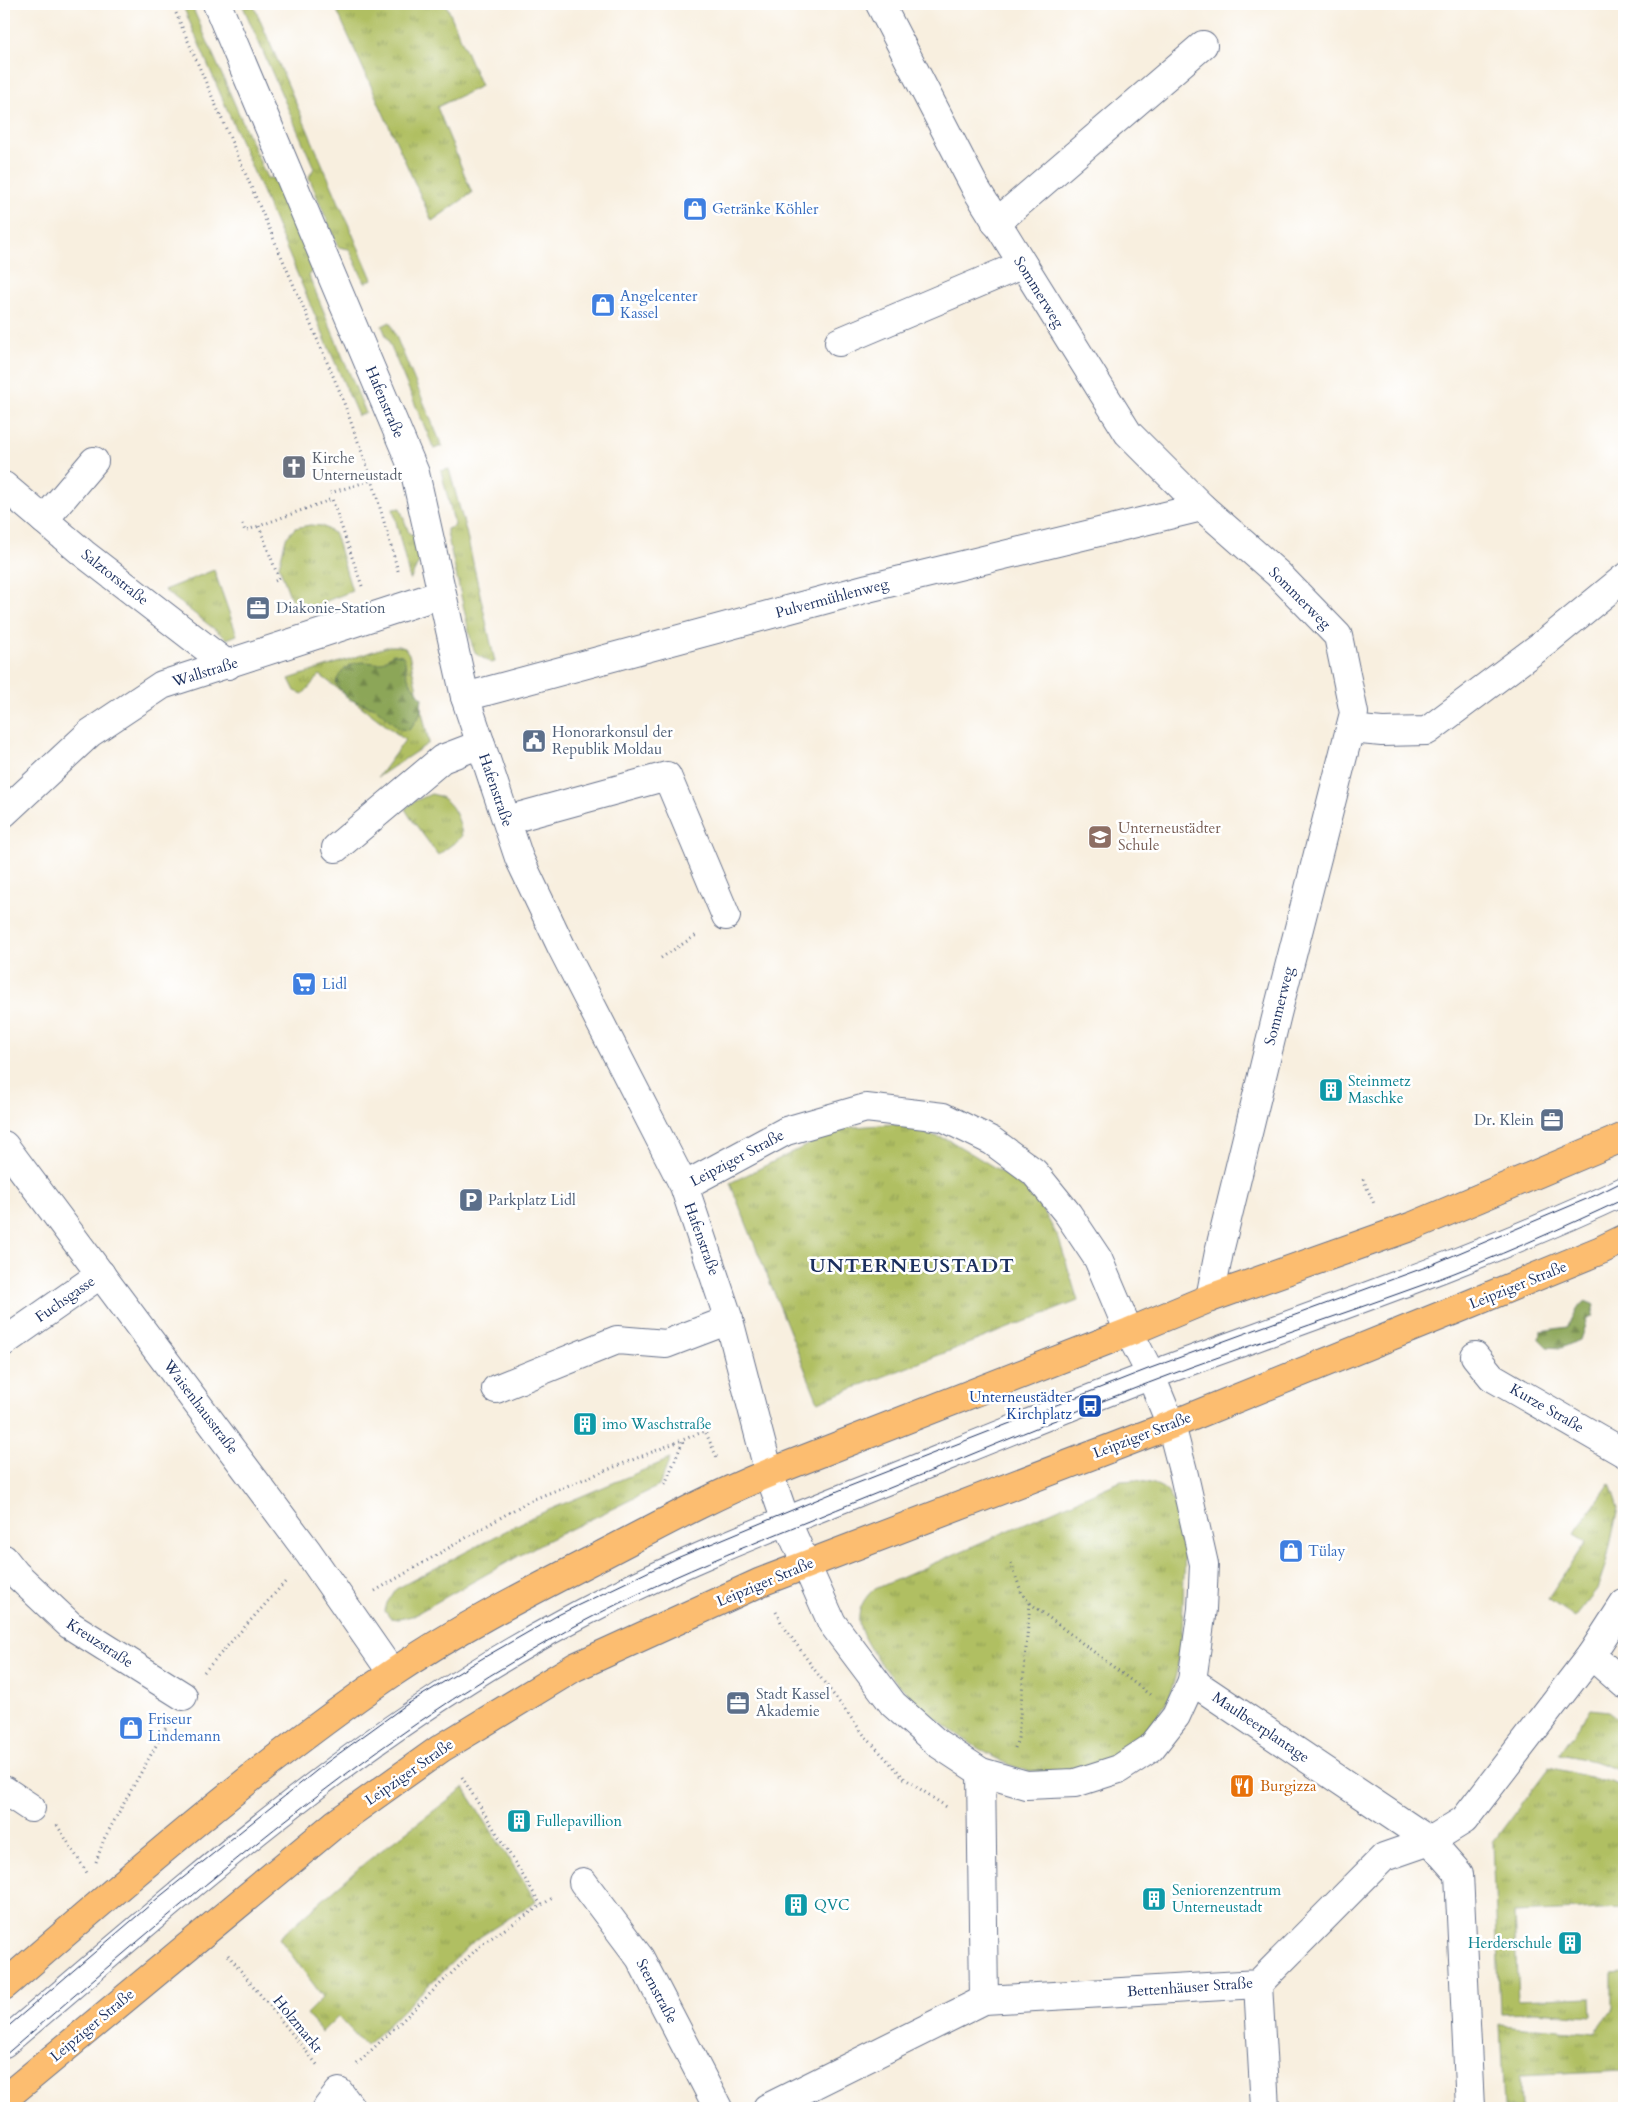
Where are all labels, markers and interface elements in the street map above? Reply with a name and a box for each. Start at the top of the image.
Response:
shop icon: Getränke Köhler [682,196,708,222]
place label: Getränke Köhler [712,199,819,219]
street label: Sommerweg [1009,253,1069,332]
place label: Angelcenter Kassel [620,286,698,323]
shop icon: Angelcenter Kassel [590,292,616,318]
street label: Hafenstraße [361,363,409,441]
place label: Kirche Unterneustadt [312,448,403,485]
church icon: Kirche Unterneustadt [281,454,307,480]
street label: Salztorstraße [77,544,153,610]
street label: Sommerweg [1264,562,1336,634]
street label: Pulvermühlenweg [773,573,891,623]
office icon: Diakonie-Station [245,595,271,621]
place label: Diakonie-Station [276,598,386,618]
street label: Wallstraße [169,652,241,692]
place label: Honorarkonsul der Republik Moldau [552,722,673,759]
public building icon: Honorarkonsul der Republik Moldau [521,728,547,754]
street label: Hafenstraße [474,751,518,830]
place label: Unterneustädter Schule [1118,818,1221,855]
school or university icon: Unterneustädter Schule [1087,824,1113,850]
street label: Sommerweg [1260,964,1299,1047]
supermarket icon: Lidl [291,971,317,997]
place label: Lidl [322,974,347,994]
place label: Steinmetz Maschke [1348,1071,1411,1108]
building icon: Steinmetz Maschke [1318,1077,1344,1103]
office icon: Dr. Klein [1539,1107,1565,1133]
place label: Dr. Klein [1474,1110,1534,1130]
street label: Leipziger Straße [687,1125,788,1191]
parking icon: Parkplatz Lidl [458,1187,484,1213]
place label: Parkplatz Lidl [488,1190,576,1210]
street label: Hafenstraße [680,1200,725,1278]
district label: UNTERNEUSTADT [809,1252,1015,1279]
street label: Leipziger Straße [1466,1256,1570,1314]
street label: Fuchsgasse [31,1271,99,1327]
street label: Waisenhausstraße [158,1355,243,1458]
street label: Kurze Straße [1506,1379,1588,1437]
place label: Unterneustädter Kirchplatz [969,1387,1073,1424]
bus stop icon: Unterneustädter Kirchplatz [1077,1393,1103,1419]
street label: Leipziger Straße [1090,1407,1194,1463]
building icon: imo Waschstraße [572,1411,598,1437]
place label: imo Waschstraße [602,1414,712,1434]
shop icon: Tülay [1278,1538,1304,1564]
place label: Tülay [1308,1541,1346,1561]
street label: Leipziger Straße [713,1552,817,1611]
street label: Kreuzstraße [63,1614,137,1672]
place label: Stadt Kassel Akademie [756,1684,830,1721]
street label: Maulbeerplantage [1209,1687,1314,1767]
office icon: Stadt Kassel Akademie [725,1690,751,1716]
place label: Friseur Lindemann [148,1709,221,1746]
shop icon: Friseur Lindemann [118,1715,144,1741]
street label: Leipziger Straße [361,1734,457,1810]
restaurant icon: Burgizza [1229,1773,1255,1799]
place label: Burgizza [1260,1776,1317,1796]
building icon: Fullepavillion [506,1808,532,1834]
place label: Fullepavillion [536,1811,622,1831]
place label: Seniorenzentrum Unterneustadt [1172,1880,1281,1917]
building icon: Seniorenzentrum Unterneustadt [1141,1886,1167,1912]
building icon: QVC [783,1892,809,1918]
place label: QVC [814,1895,849,1915]
building icon: Herderschule [1557,1930,1583,1956]
place label: Herderschule [1468,1933,1552,1953]
street label: Sternstraße [632,1955,682,2027]
street label: Bettenhäuser Straße [1126,1973,1254,2001]
street label: Leipziger Straße [46,1984,138,2066]
street label: Holzmarkt [269,1991,328,2057]

